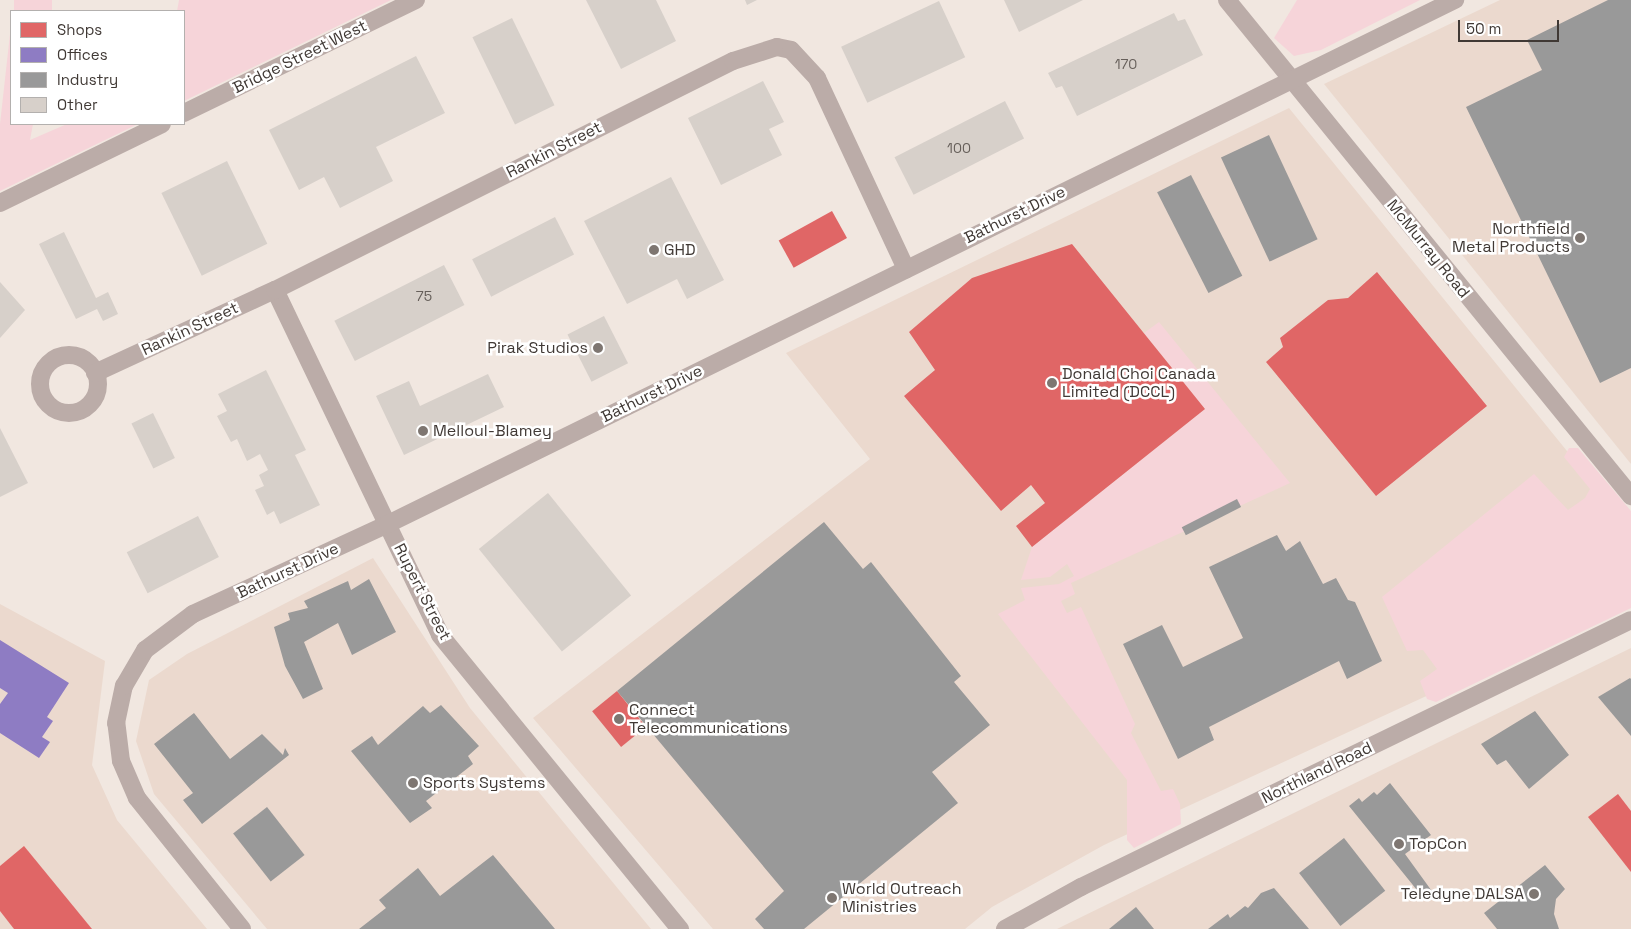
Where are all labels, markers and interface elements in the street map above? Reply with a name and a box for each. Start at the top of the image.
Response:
legend [10,10,185,125]
scale bar [1461,10,1562,42]
street label: Bridge Street West [230,16,370,98]
text: 50 m [1466,19,1501,38]
text: Shops [57,20,102,39]
text: Offices [57,45,108,64]
house number: 170 [1115,56,1137,72]
text: Industry [57,70,118,89]
text: Other [57,95,98,114]
street label: Rankin Street [503,118,605,182]
house number: 100 [947,140,971,156]
street label: Bathurst Drive [961,182,1069,248]
street label: McMurray Road [1382,196,1474,302]
place label: Northfield Metal Products [1452,219,1570,257]
marker: Northfield Metal Products [1574,232,1586,244]
place label: GHD [664,240,696,260]
marker: GHD [648,244,660,256]
house number: 75 [416,288,432,304]
street label: Rankin Street [139,298,241,360]
place label: Pirak Studios [487,338,588,358]
marker: Pirak Studios [592,342,604,354]
street label: Bathurst Drive [598,361,706,427]
place label: Donald Choi Canada Limited (DCCL) [1062,364,1216,402]
marker: Donald Choi Canada Limited (DCCL) [1046,377,1058,389]
place label: Melloul-Blamey [433,421,552,441]
marker: Melloul-Blamey [417,425,429,437]
street label: Bathurst Drive [234,539,342,603]
street label: Rupert Street [389,540,455,644]
place label: Connect Telecommunications [629,700,788,738]
marker: Connect Telecommunications [613,713,625,725]
street label: Northland Road [1259,738,1375,808]
place label: Sports Systems [423,773,546,793]
marker: Sports Systems [407,777,419,789]
place label: TopCon [1409,834,1467,854]
marker: TopCon [1393,838,1405,850]
place label: World Outreach Ministries [842,879,961,917]
place label: Teledyne DALSA [1401,884,1524,904]
marker: Teledyne DALSA [1528,888,1540,900]
marker: World Outreach Ministries [826,892,838,904]

